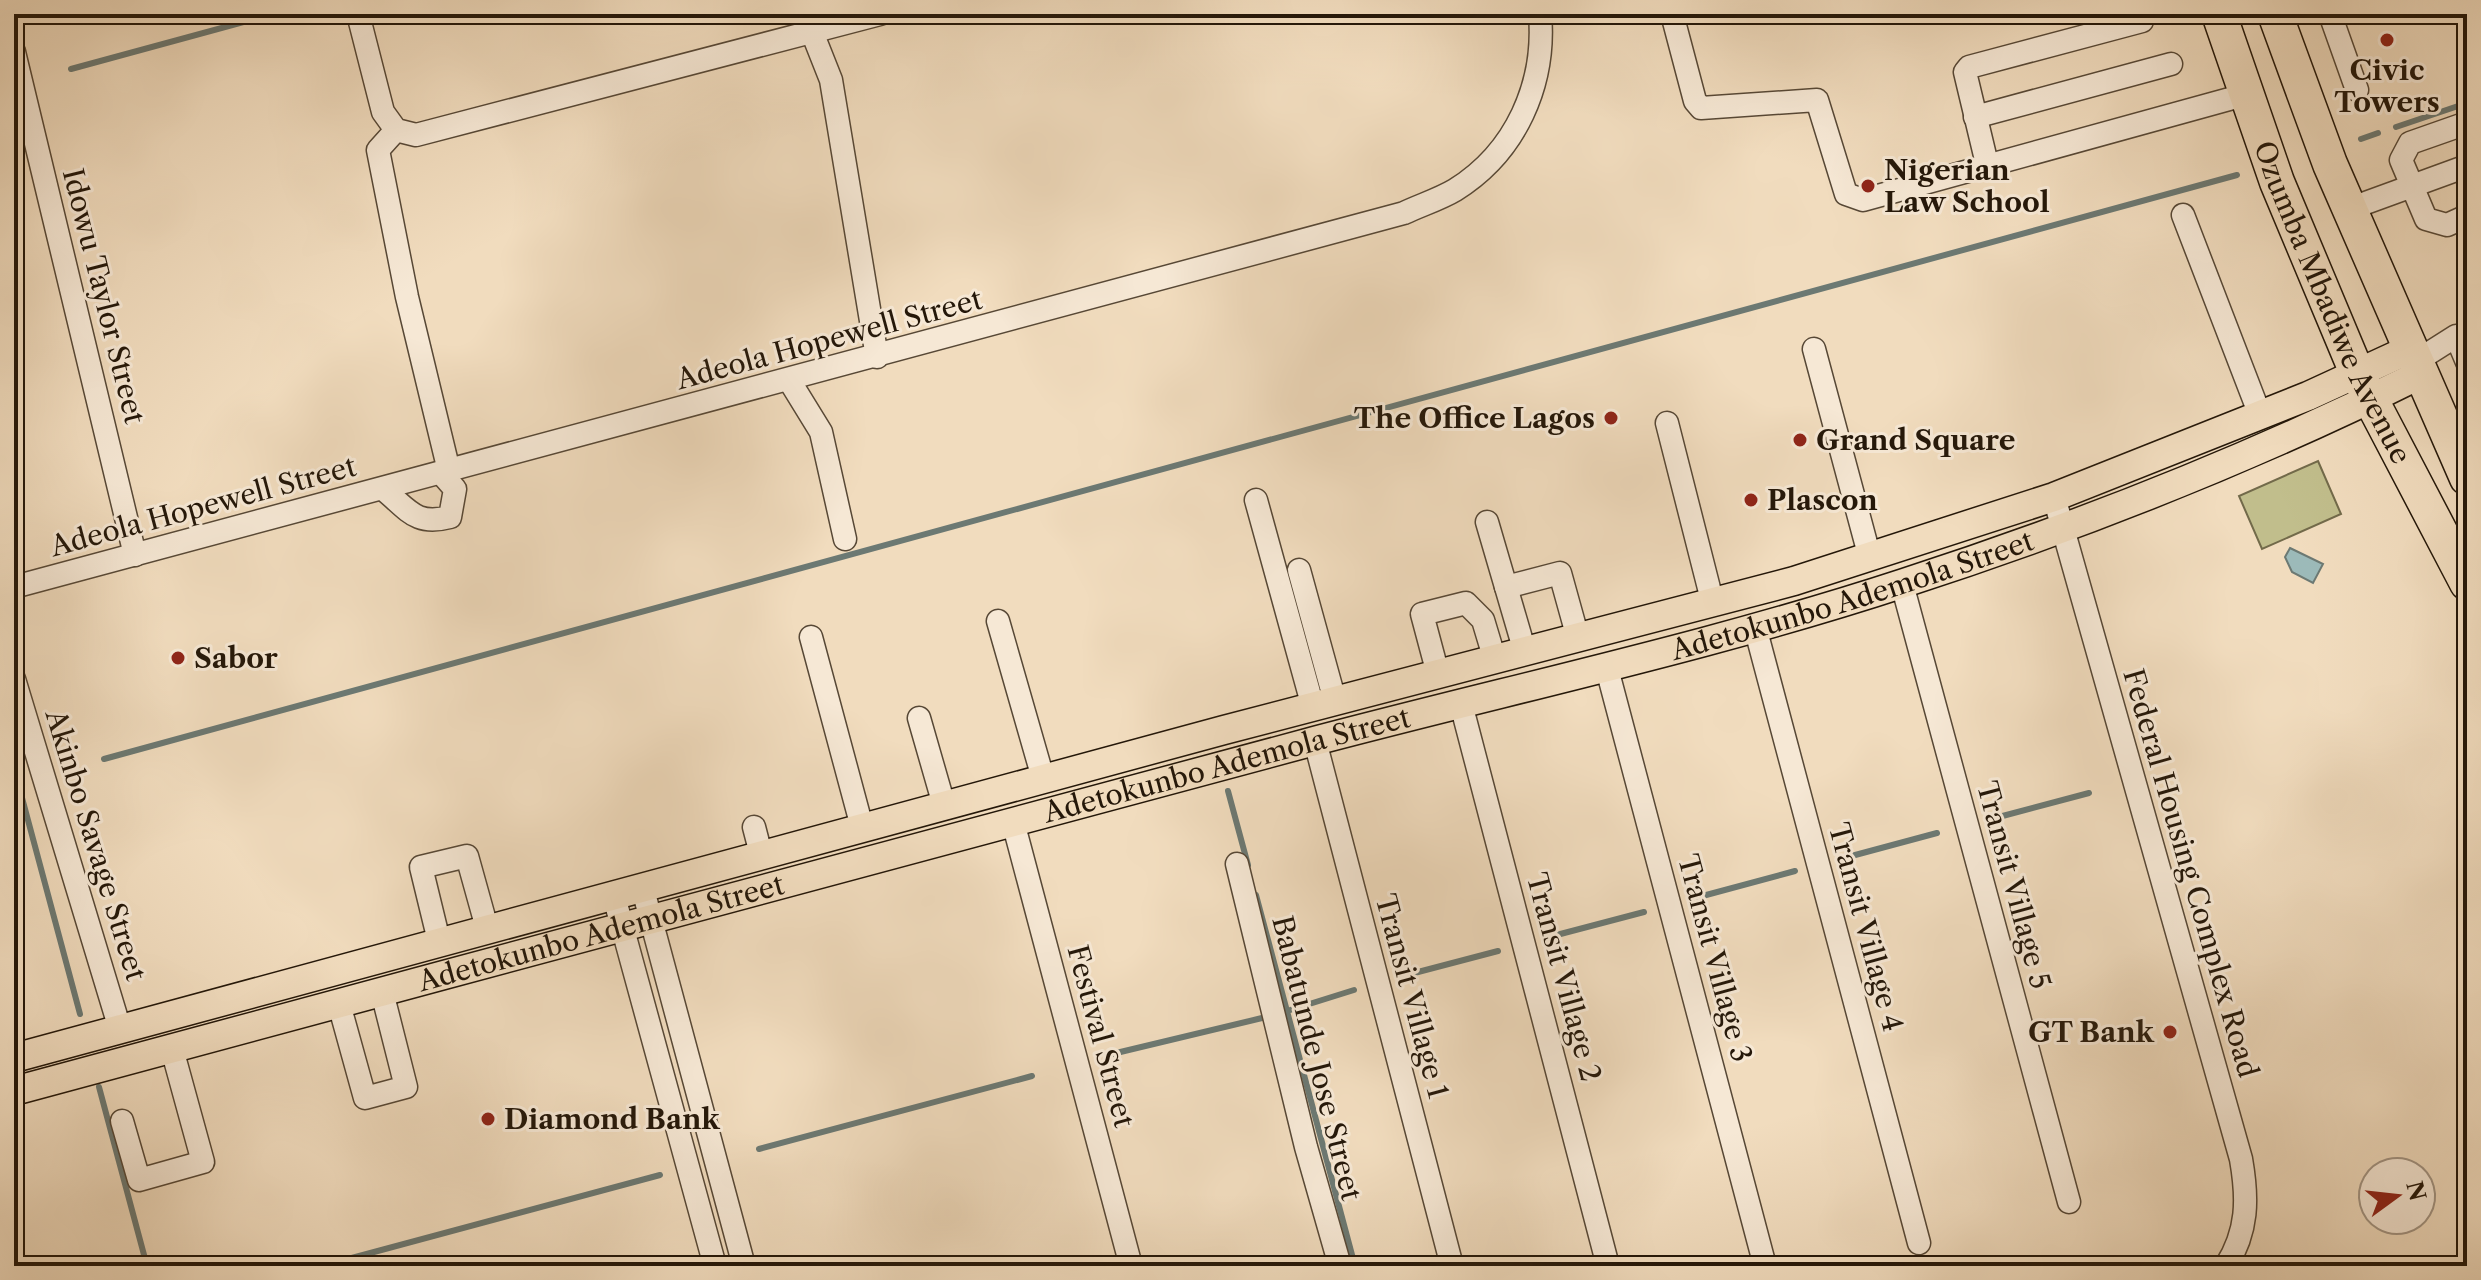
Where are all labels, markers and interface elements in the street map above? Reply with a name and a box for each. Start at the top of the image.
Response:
marker: Civic Towers [2378,31,2396,49]
place label: Civic Towers [2334,53,2440,119]
street label: Ozumba Mbadiwe Avenue [2247,136,2418,469]
place label: Nigerian Law School [1884,153,2050,219]
street label: Idowu Taylor Street [56,165,152,427]
marker: Nigerian Law School [1859,177,1877,195]
street label: Adeola Hopewell Street [672,282,986,396]
place label: The Office Lagos [1354,401,1595,435]
marker: The Office Lagos [1602,409,1620,427]
place label: Grand Square [1816,423,2015,457]
marker: Grand Square [1791,431,1809,449]
street label: Adeola Hopewell Street [46,449,360,563]
place label: Plascon [1767,483,1878,517]
marker: Plascon [1742,491,1760,509]
street label: Adetokunbo Ademola Street [1666,523,2038,667]
place label: Sabor [194,641,278,675]
marker: Sabor [169,649,187,667]
street label: Federal Housing Complex Road [2116,665,2266,1081]
street label: Adetokunbo Ademola Street [1039,700,1414,830]
street label: Akinbo Savage Street [38,704,153,985]
street label: Transit Village 5 [1970,778,2058,992]
street label: Transit Village 4 [1822,819,1910,1035]
street label: Transit Village 3 [1671,850,1759,1066]
street label: Adetokunbo Ademola Street [413,867,788,998]
street label: Transit Village 2 [1520,869,1608,1085]
street label: Transit Village 1 [1368,890,1456,1102]
street label: Babatunde Jose Street [1265,912,1369,1204]
street label: Festival Street [1060,941,1142,1131]
place label: GT Bank [2028,1015,2155,1049]
marker: GT Bank [2161,1023,2179,1041]
place label: Diamond Bank [504,1102,720,1136]
marker: Diamond Bank [479,1110,497,1128]
north arrow [2357,1156,2437,1236]
text: N [2400,1178,2431,1204]

